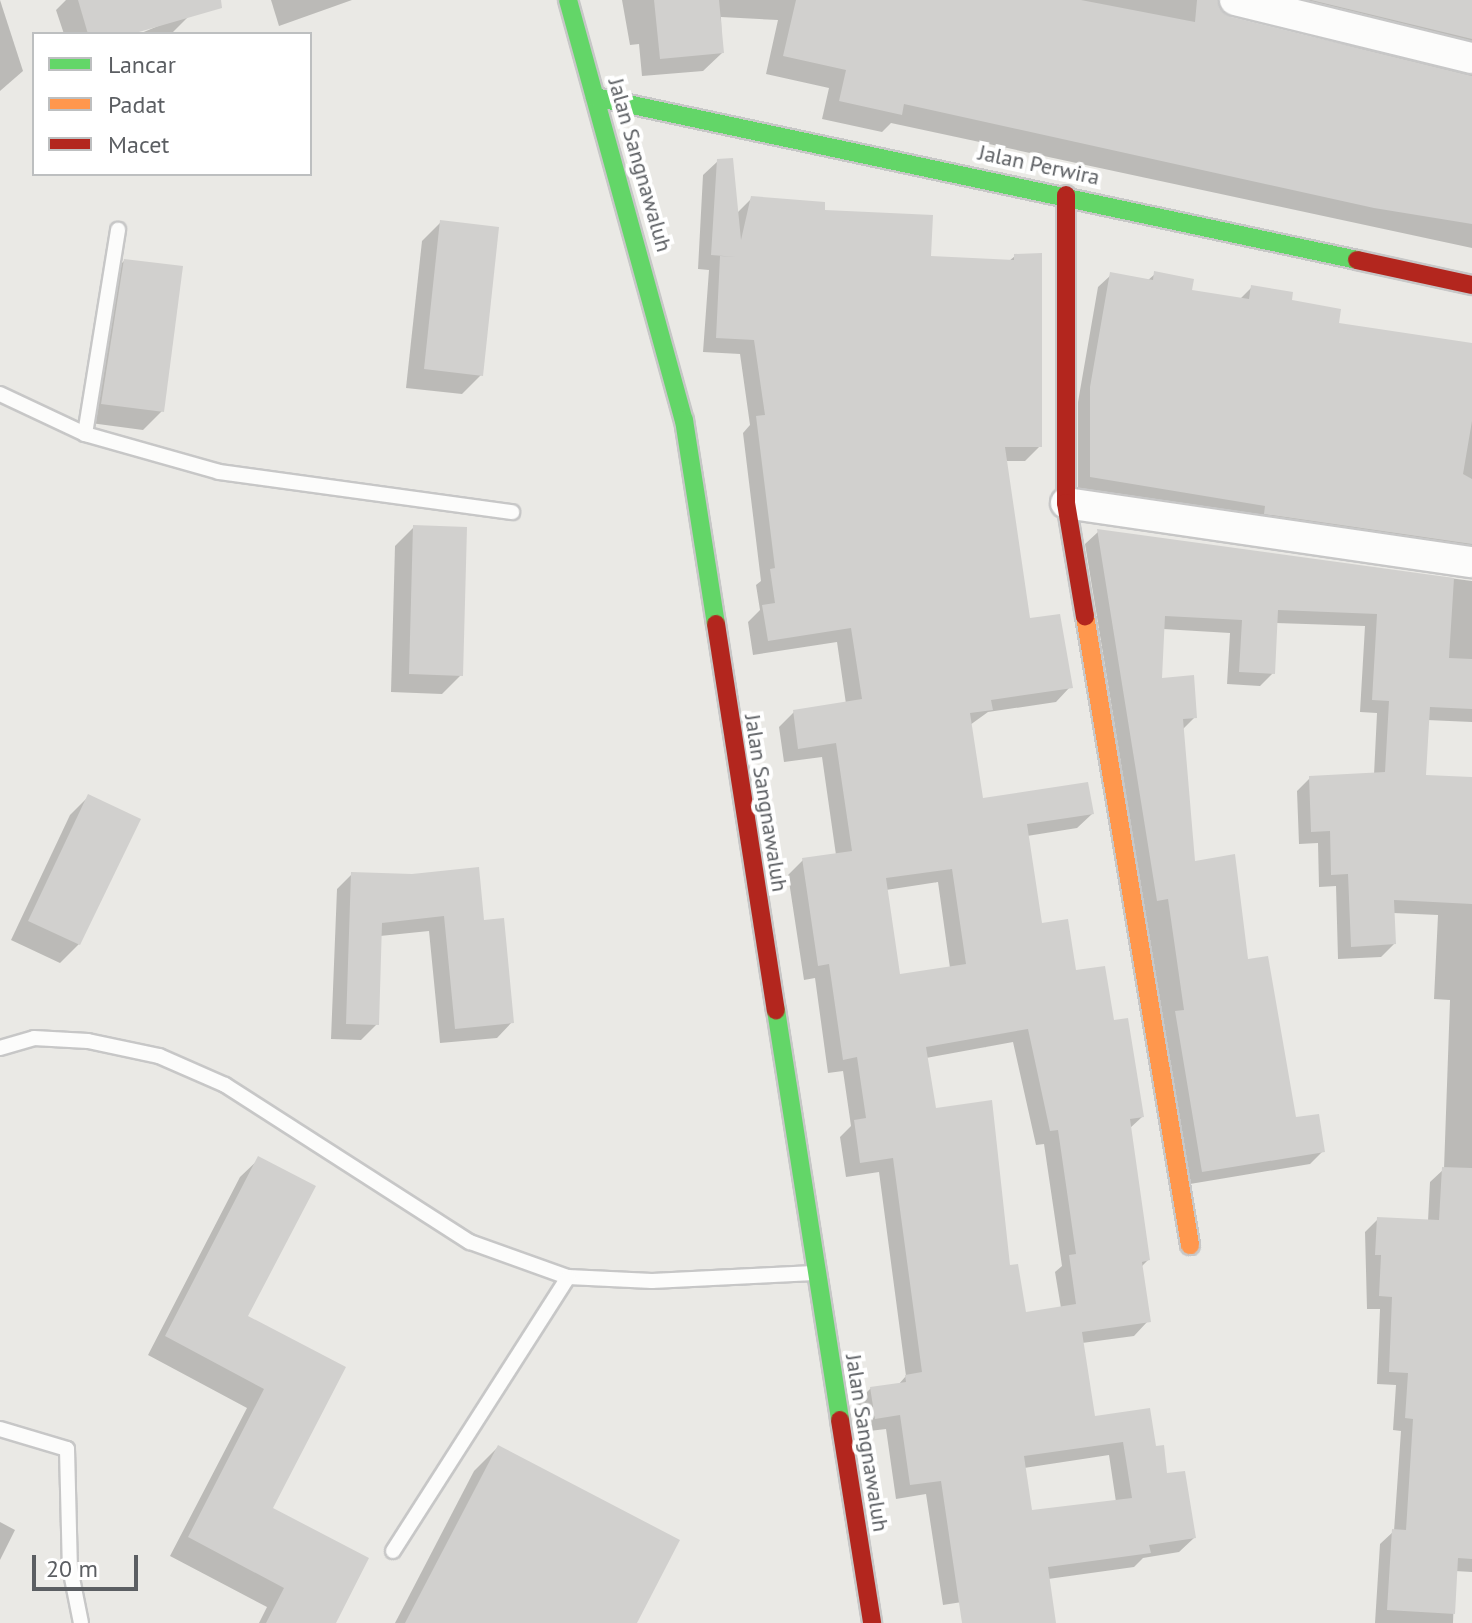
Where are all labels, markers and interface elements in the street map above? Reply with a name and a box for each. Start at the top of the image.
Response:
legend [32,32,312,176]
text: Lancar [108,49,176,80]
street label: Jalan Sangnawaluh [603,75,677,255]
text: Padat [108,89,165,120]
text: Macet [108,129,170,160]
street label: Jalan Perwira [976,139,1102,191]
street label: Jalan Sangnawaluh [739,712,793,894]
street label: Jalan Sangnawaluh [840,1352,894,1534]
scale bar [36,1539,142,1589]
text: 20 m [46,1553,98,1584]

